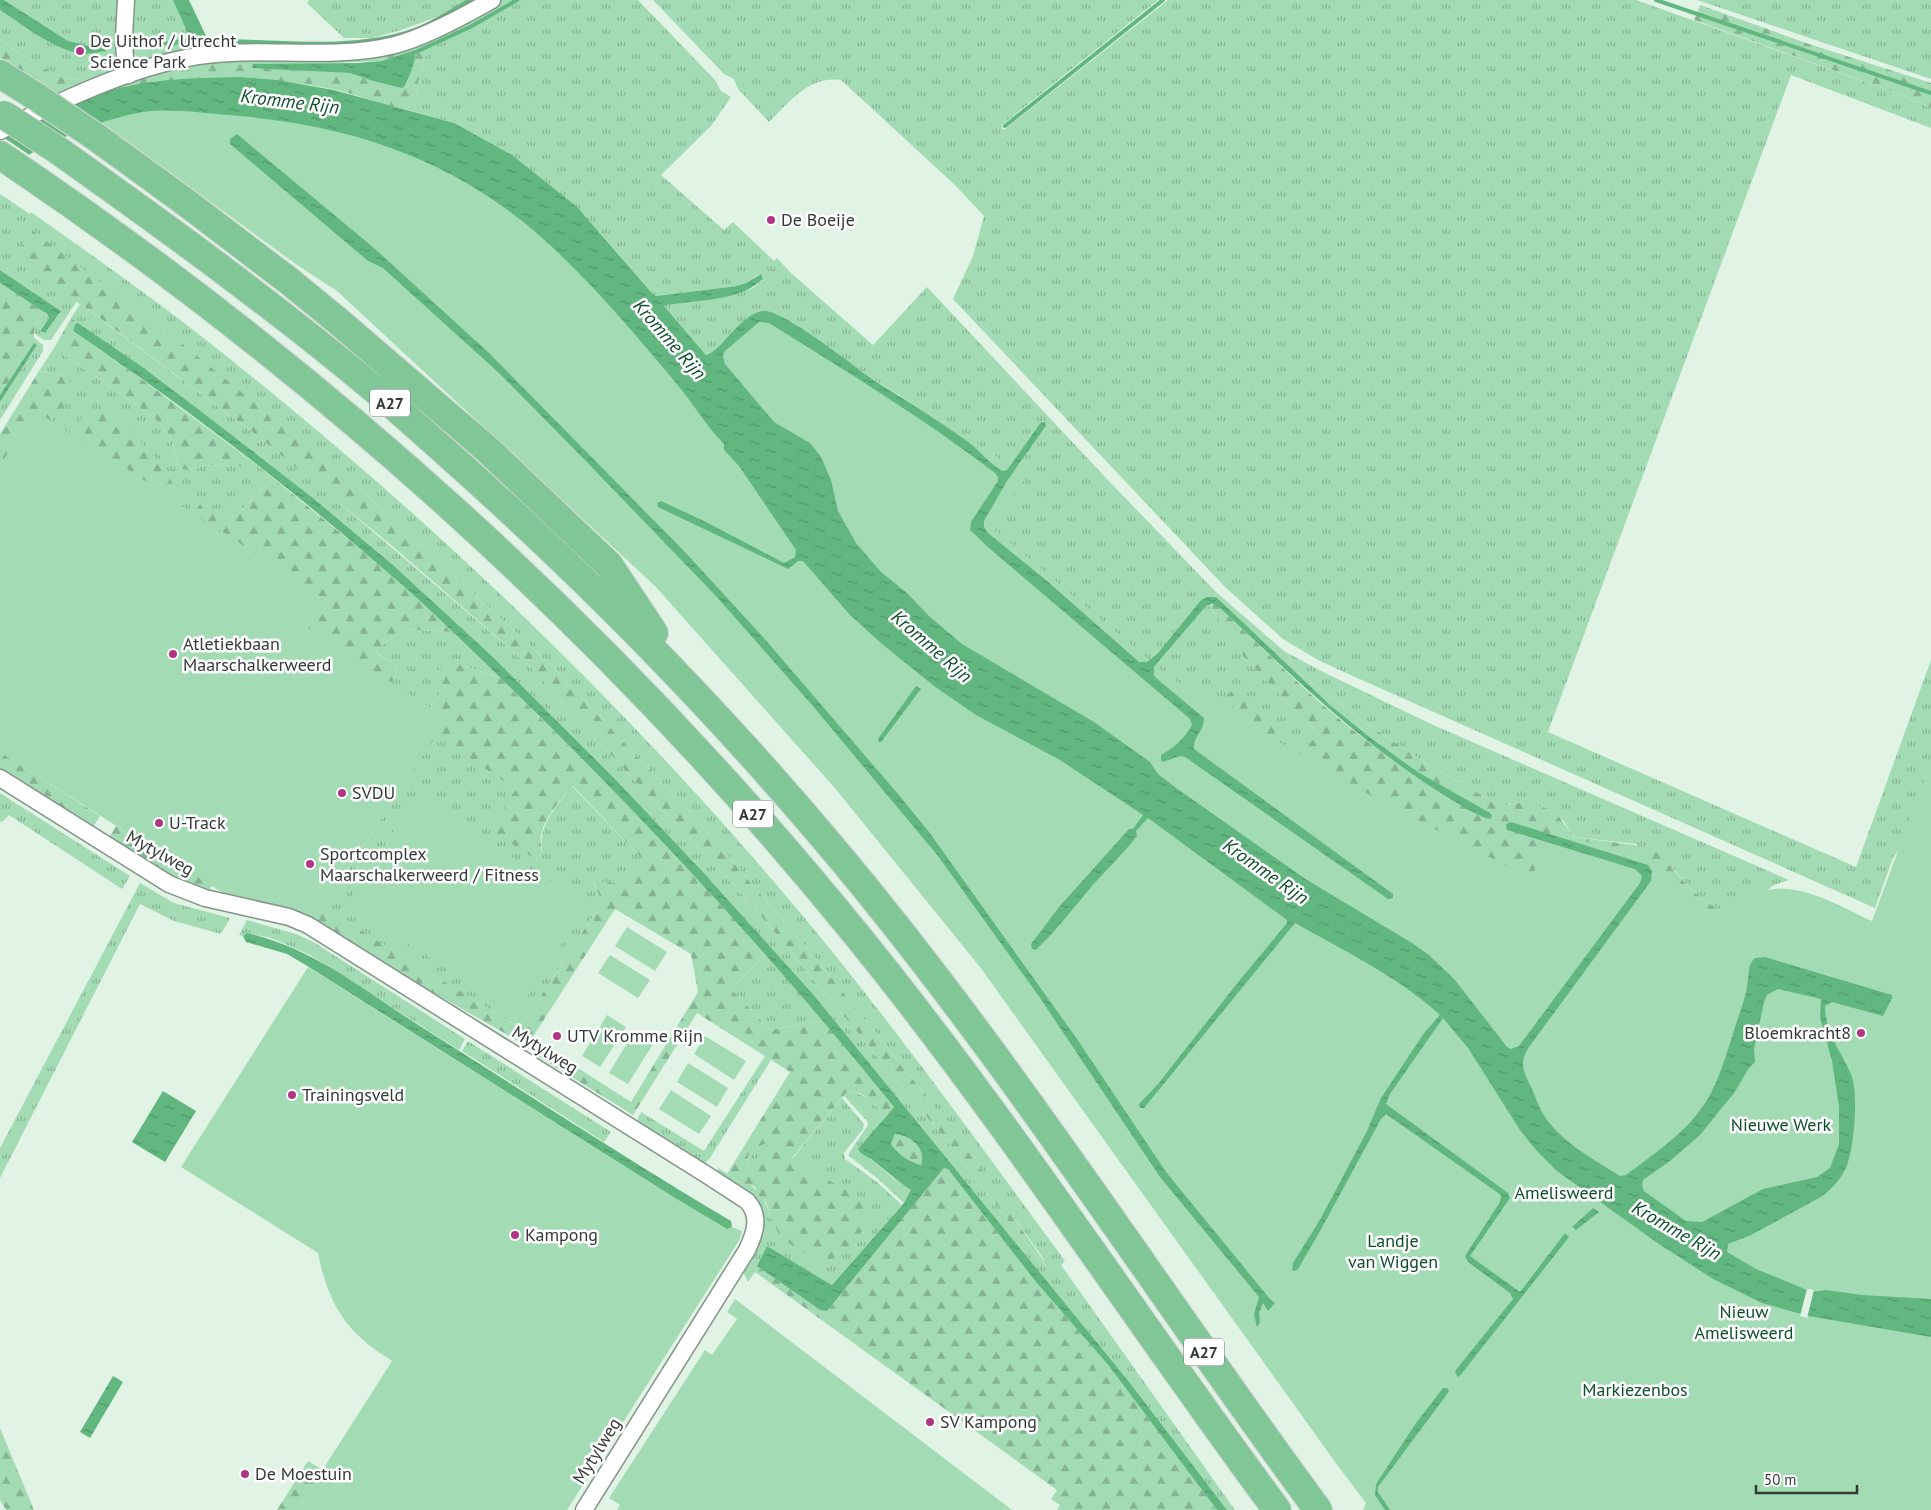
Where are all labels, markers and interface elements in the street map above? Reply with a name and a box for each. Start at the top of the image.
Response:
place label: De Uithof / Utrecht Science Park [90,29,236,73]
marker: De Uithof / Utrecht Science Park [74,45,86,57]
water label: Kromme Rijn [239,83,341,119]
place label: De Boeije [781,208,855,231]
marker: De Boeije [765,214,777,226]
water label: Kromme Rijn [628,294,712,384]
road number: A27 [370,389,410,416]
water label: Kromme Rijn [887,604,977,688]
place label: Atletiekbaan Maarschalkerweerd [183,632,332,676]
marker: Atletiekbaan Maarschalkerweerd [167,648,179,660]
place label: SVDU [352,781,395,804]
marker: SVDU [336,787,348,799]
road number: A27 [733,801,773,828]
place label: U-Track [169,811,226,834]
marker: U-Track [153,817,165,829]
street label: Mytylweg [122,825,198,881]
water label: Kromme Rijn [1219,833,1314,909]
place label: Sportcomplex Maarschalkerweerd / Fitness [320,842,539,886]
marker: Sportcomplex Maarschalkerweerd / Fitness [304,858,316,870]
street label: Mytylweg [508,1020,583,1079]
place label: Bloemkracht8 [1744,1021,1851,1044]
place label: UTV Kromme Rijn [567,1024,703,1047]
marker: Bloemkracht8 [1855,1027,1867,1039]
marker: UTV Kromme Rijn [551,1030,563,1042]
place label: Trainingsveld [302,1083,404,1106]
marker: Trainingsveld [286,1089,298,1101]
park label: Nieuwe Werk [1731,1113,1832,1136]
park label: Amelisweerd [1515,1181,1613,1204]
water label: Kromme Rijn [1628,1195,1726,1265]
place label: Kampong [525,1223,598,1246]
marker: Kampong [509,1229,521,1241]
park label: Landje van Wiggen [1348,1229,1438,1273]
park label: Nieuw Amelisweerd [1695,1300,1793,1344]
road number: A27 [1184,1338,1224,1365]
park label: Markiezenbos [1582,1378,1688,1401]
place label: SV Kampong [940,1410,1037,1433]
street label: Mytylweg [567,1413,626,1488]
marker: SV Kampong [924,1416,936,1428]
place label: De Moestuin [255,1462,352,1485]
scale bar [1756,1462,1857,1494]
marker: De Moestuin [239,1468,251,1480]
text: 50 m [1764,1470,1797,1489]

